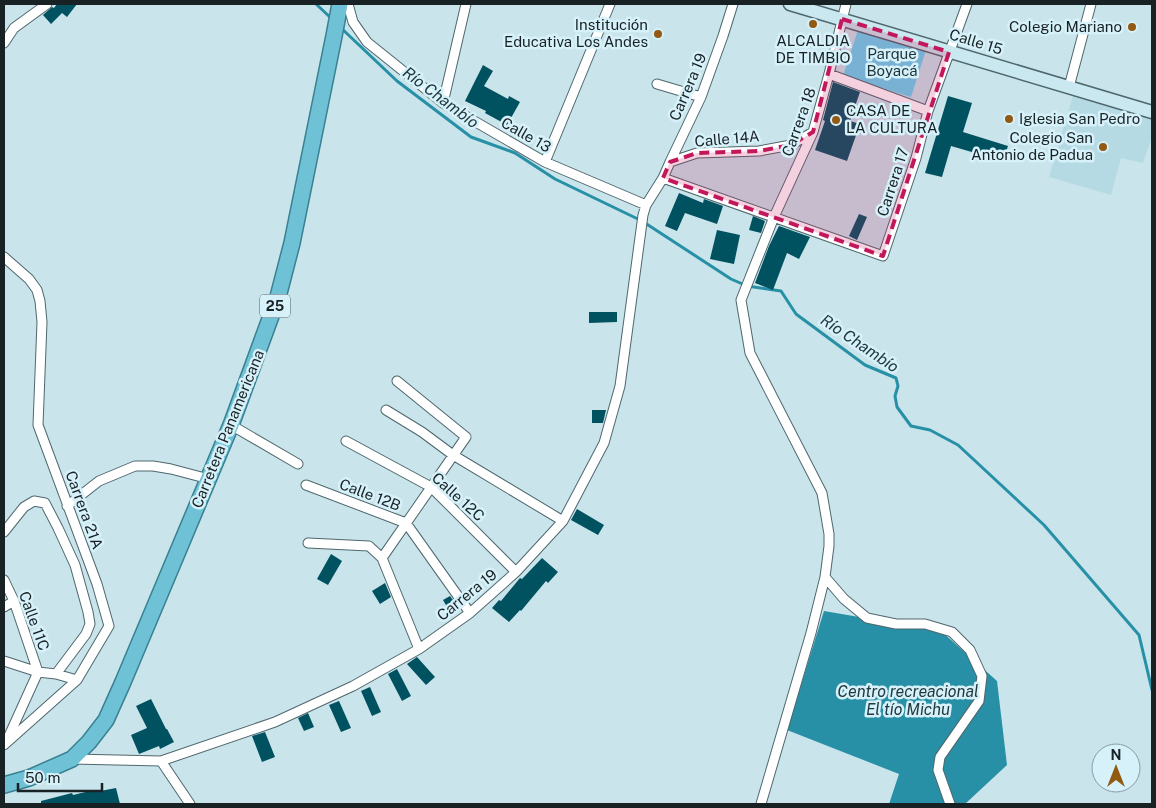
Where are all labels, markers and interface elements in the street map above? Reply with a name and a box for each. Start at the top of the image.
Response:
place label: Institución Educativa Los Andes [504,16,648,50]
marker: ALCALDIA DE TIMBIO [807,18,819,30]
place label: Colegio Mariano [1009,18,1122,35]
marker: Colegio Mariano [1126,21,1138,33]
street label: Calle 15 [947,25,1005,58]
marker: Institución Educativa Los Andes [652,28,664,40]
place label: ALCALDIA DE TIMBIO [775,32,851,66]
park label: Parque Boyacá [867,45,917,79]
street label: Carrera 19 [666,51,709,123]
water label: Río Chambío [399,63,483,132]
street label: Carrera 18 [778,85,819,159]
place label: CASA DE LA CULTURA [846,102,938,136]
place label: Iglesia San Pedro [1019,110,1140,127]
marker: Iglesia San Pedro [1003,113,1015,125]
street label: Calle 13 [498,114,554,156]
marker: CASA DE LA CULTURA [830,114,842,126]
street label: Calle 14A [694,127,761,150]
place label: Colegio San Antonio de Padua [971,129,1093,163]
marker: Colegio San Antonio de Padua [1097,141,1109,153]
street label: Carrera 17 [873,145,912,218]
road number: 25 [260,294,290,318]
water label: Río Chambío [817,310,903,377]
street label: Carretera Panamericana [188,347,267,510]
street label: Carrera 21A [62,468,107,552]
street label: Calle 12C [429,469,488,525]
street label: Calle 12B [337,475,403,514]
street label: Carrera 19 [433,565,500,624]
street label: Calle 11C [16,589,53,653]
water label: Centro recreacional El tío Michu [837,682,979,719]
north arrow [1091,743,1141,793]
text: N [1111,747,1121,763]
scale bar [18,760,101,792]
text: 50 m [25,769,60,786]

